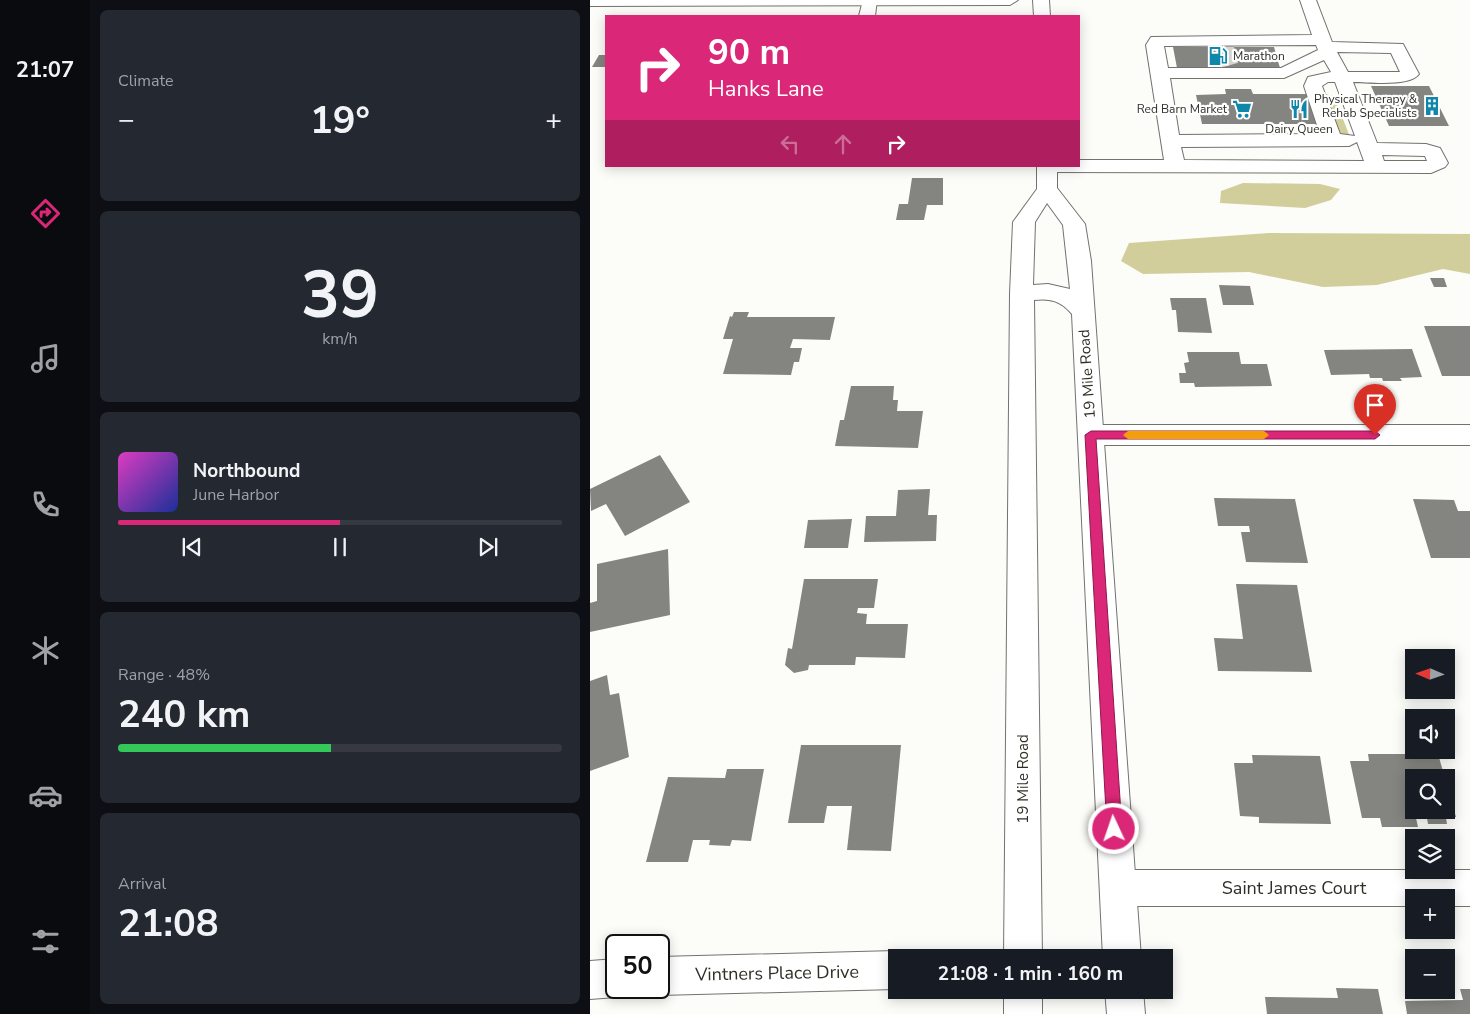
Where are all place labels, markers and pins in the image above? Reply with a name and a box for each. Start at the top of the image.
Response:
fuel station icon: Marathon [1207,45,1229,67]
place label: Marathon [1233,48,1285,64]
place label: Physical Therapy & Rehab Specialists [1314,91,1418,121]
building icon: Physical Therapy & Rehab Specialists [1421,95,1443,117]
supermarket icon: Red Barn Market [1231,98,1253,120]
restaurant icon: Dairy Queen [1288,98,1310,120]
place label: Red Barn Market [1137,101,1228,117]
place label: Dairy Queen [1265,121,1333,137]
pin [1354,384,1396,435]

